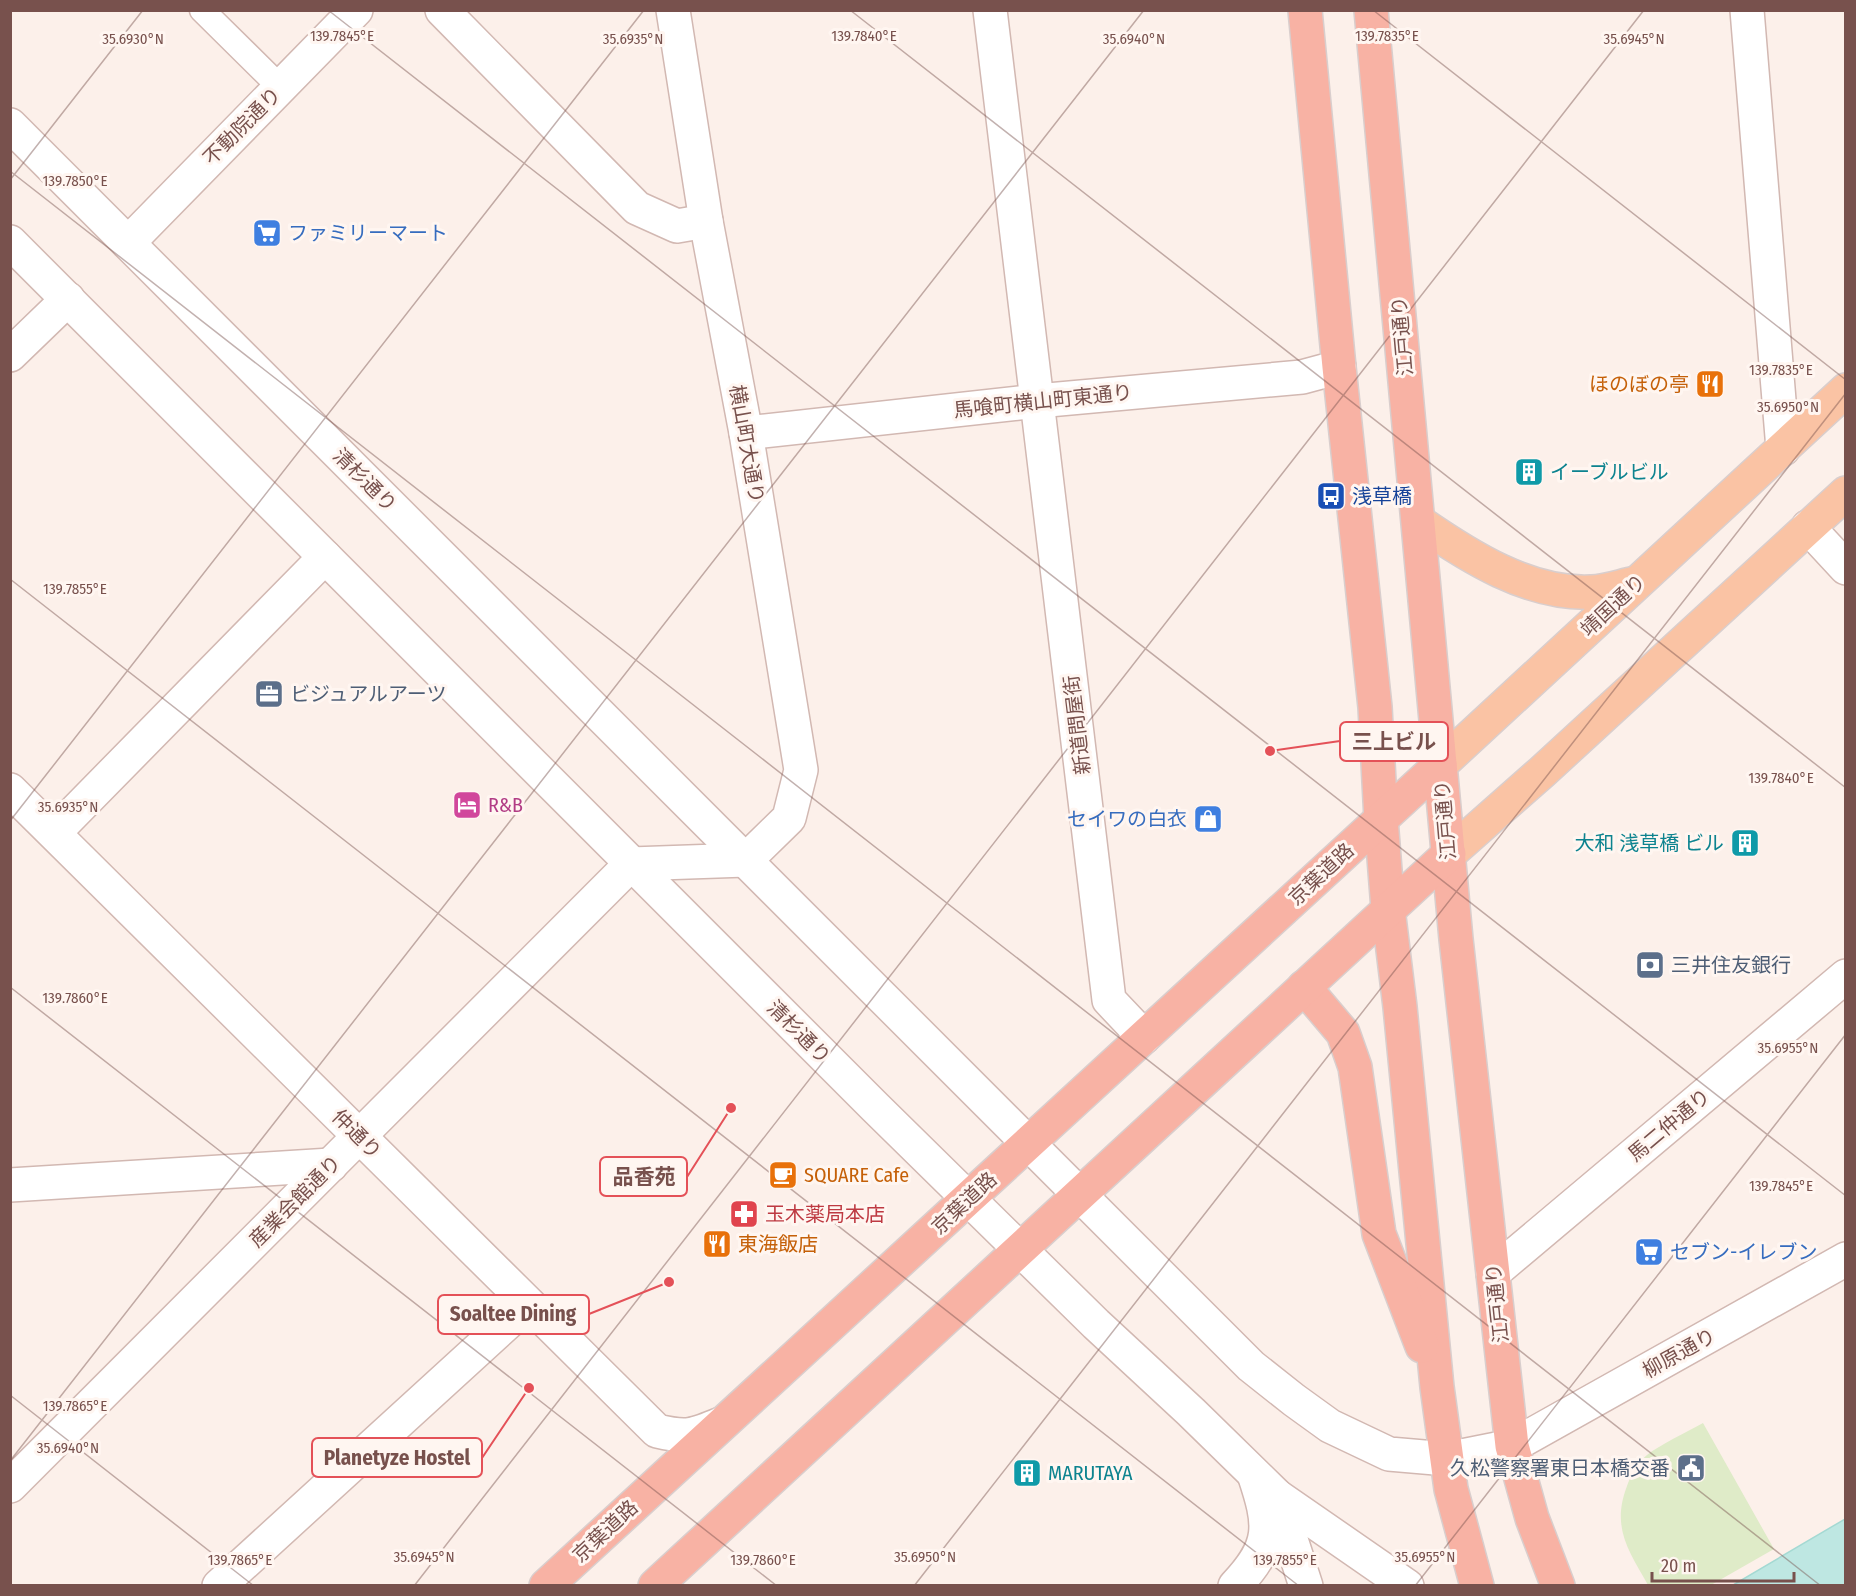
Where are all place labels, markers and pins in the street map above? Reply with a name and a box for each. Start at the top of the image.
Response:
supermarket icon: ファミリーマート [251,217,283,249]
place label: ファミリーマート [288,221,448,245]
restaurant icon: ほのぼの亭 [1694,368,1726,400]
place label: ほのぼの亭 [1589,372,1689,396]
building icon: イーブルビル [1513,456,1545,488]
place label: イーブルビル [1550,460,1669,484]
bus stop icon: 浅草橋 [1315,480,1347,512]
place label: 浅草橋 [1352,484,1412,508]
office icon: ビジュアルアーツ [253,678,285,710]
place label: ビジュアルアーツ [290,682,446,706]
callout: 三上ビル [1340,722,1448,761]
hotel icon: R&B [451,789,483,821]
place label: R&B [488,793,523,817]
shop icon: セイワの白衣 [1192,803,1224,835]
place label: セイワの白衣 [1067,807,1187,831]
building icon: 大和 浅草橋 ビル [1729,827,1761,859]
place label: 大和 浅草橋 ビル [1575,831,1724,855]
bank icon: 三井住友銀行 [1634,949,1666,981]
place label: 三井住友銀行 [1671,953,1791,977]
callout: 品香苑 [600,1157,687,1196]
cafe icon: SQUARE Cafe [767,1159,799,1191]
place label: SQUARE Cafe [804,1163,909,1187]
pharmacy icon: 玉木薬局本店 [728,1198,760,1230]
place label: 玉木薬局本店 [765,1202,885,1226]
restaurant icon: 東海飯店 [701,1228,733,1260]
place label: 東海飯店 [738,1232,818,1256]
supermarket icon: セブン-イレブン [1633,1236,1665,1268]
place label: セブン-イレブン [1670,1240,1817,1264]
callout: Soaltee Dining [438,1295,589,1334]
callout: Planetyze Hostel [312,1438,482,1477]
public building icon: 久松警察署東日本橋交番 [1675,1452,1707,1484]
place label: 久松警察署東日本橋交番 [1450,1456,1670,1480]
building icon: MARUTAYA [1011,1457,1043,1489]
place label: MARUTAYA [1048,1461,1133,1485]

